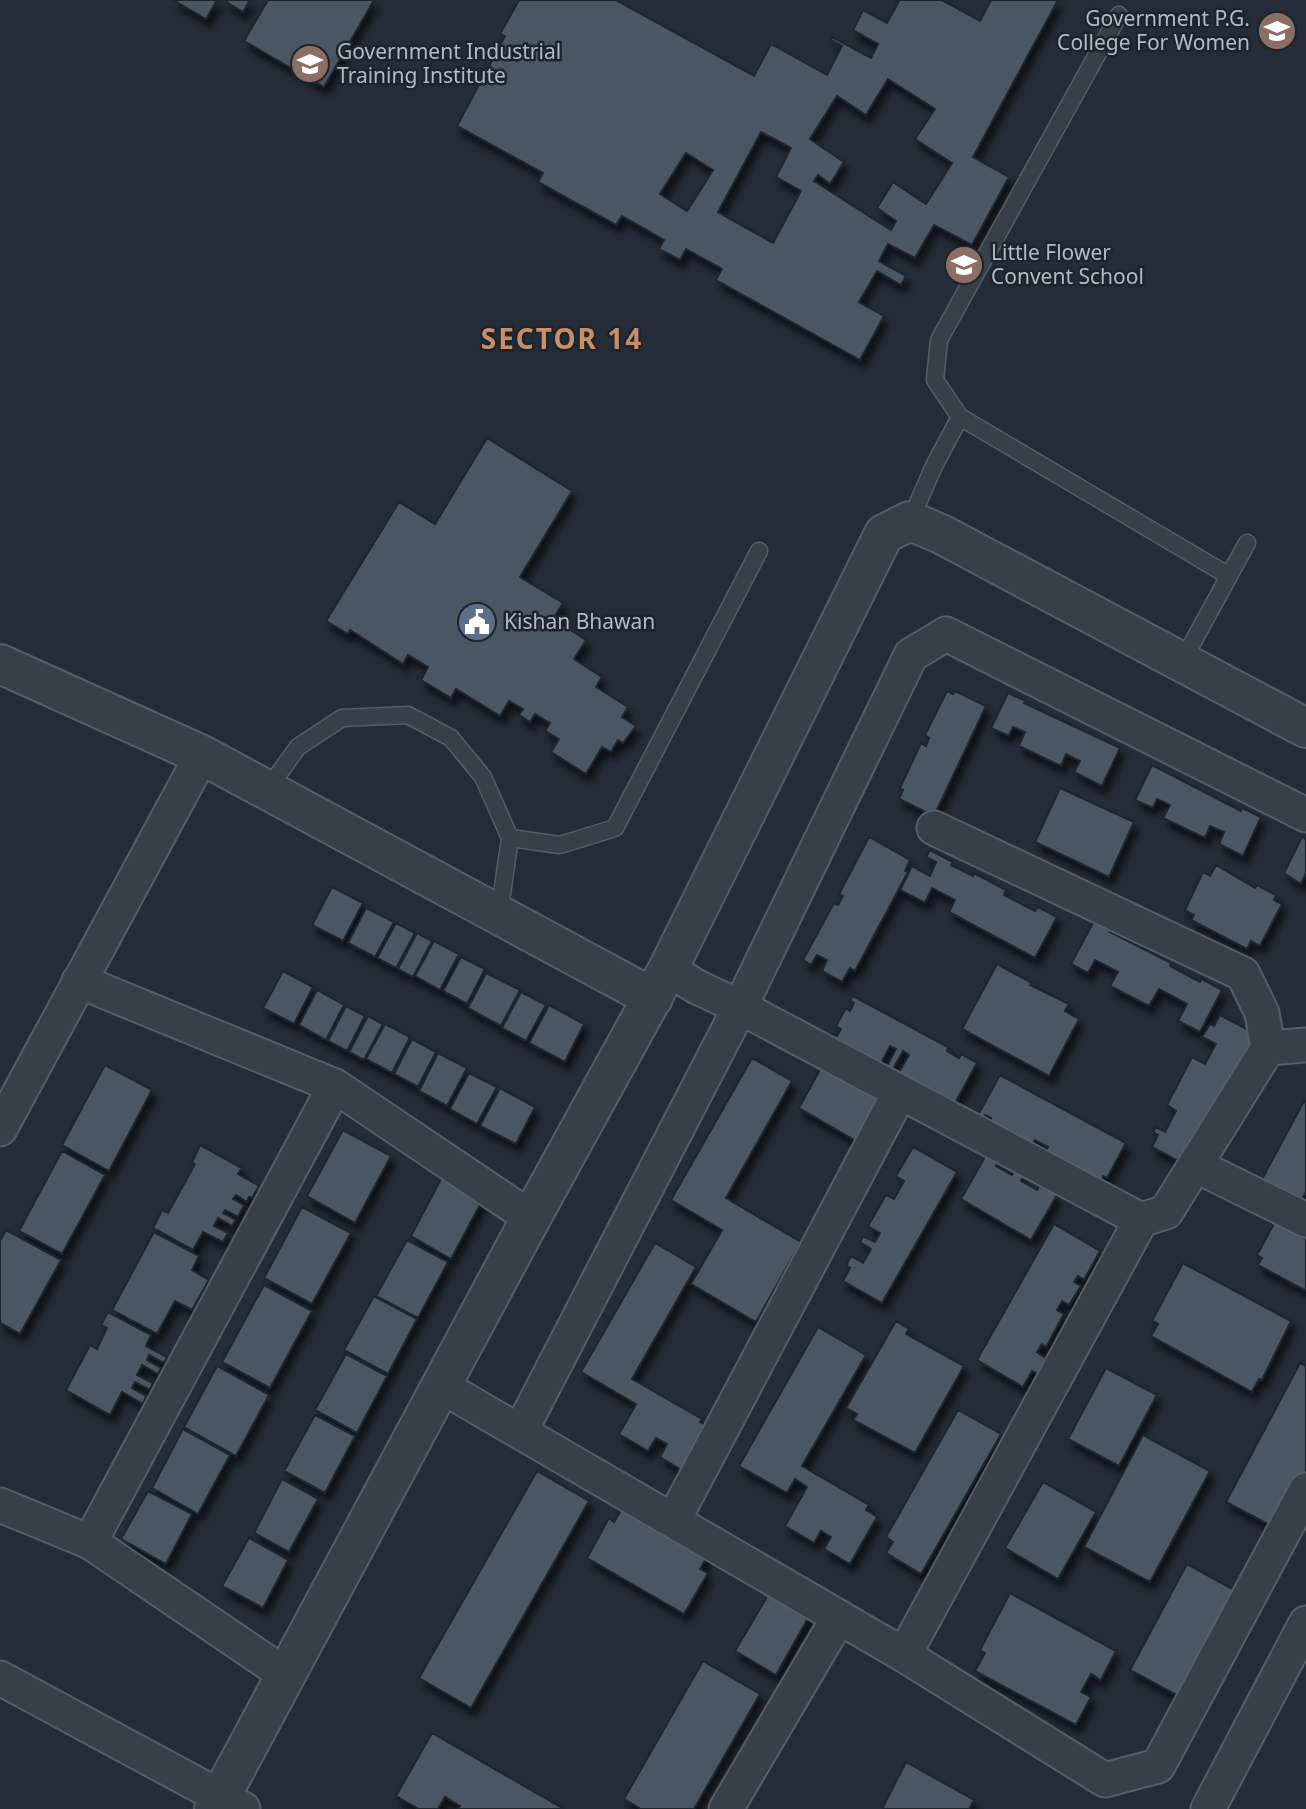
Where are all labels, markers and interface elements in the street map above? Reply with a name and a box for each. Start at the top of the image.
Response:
place label: Government P.G. College For Women [1057,4,1250,56]
school or university icon: Government P.G. College For Women [1256,10,1298,52]
place label: Government Industrial Training Institute [337,37,561,89]
school or university icon: Government Industrial Training Institute [289,43,331,85]
place label: Little Flower Convent School [991,238,1144,290]
school or university icon: Little Flower Convent School [943,244,985,286]
district label: SECTOR 14 [481,319,643,357]
public building icon: Kishan Bhawan [456,601,498,643]
place label: Kishan Bhawan [504,607,655,635]

